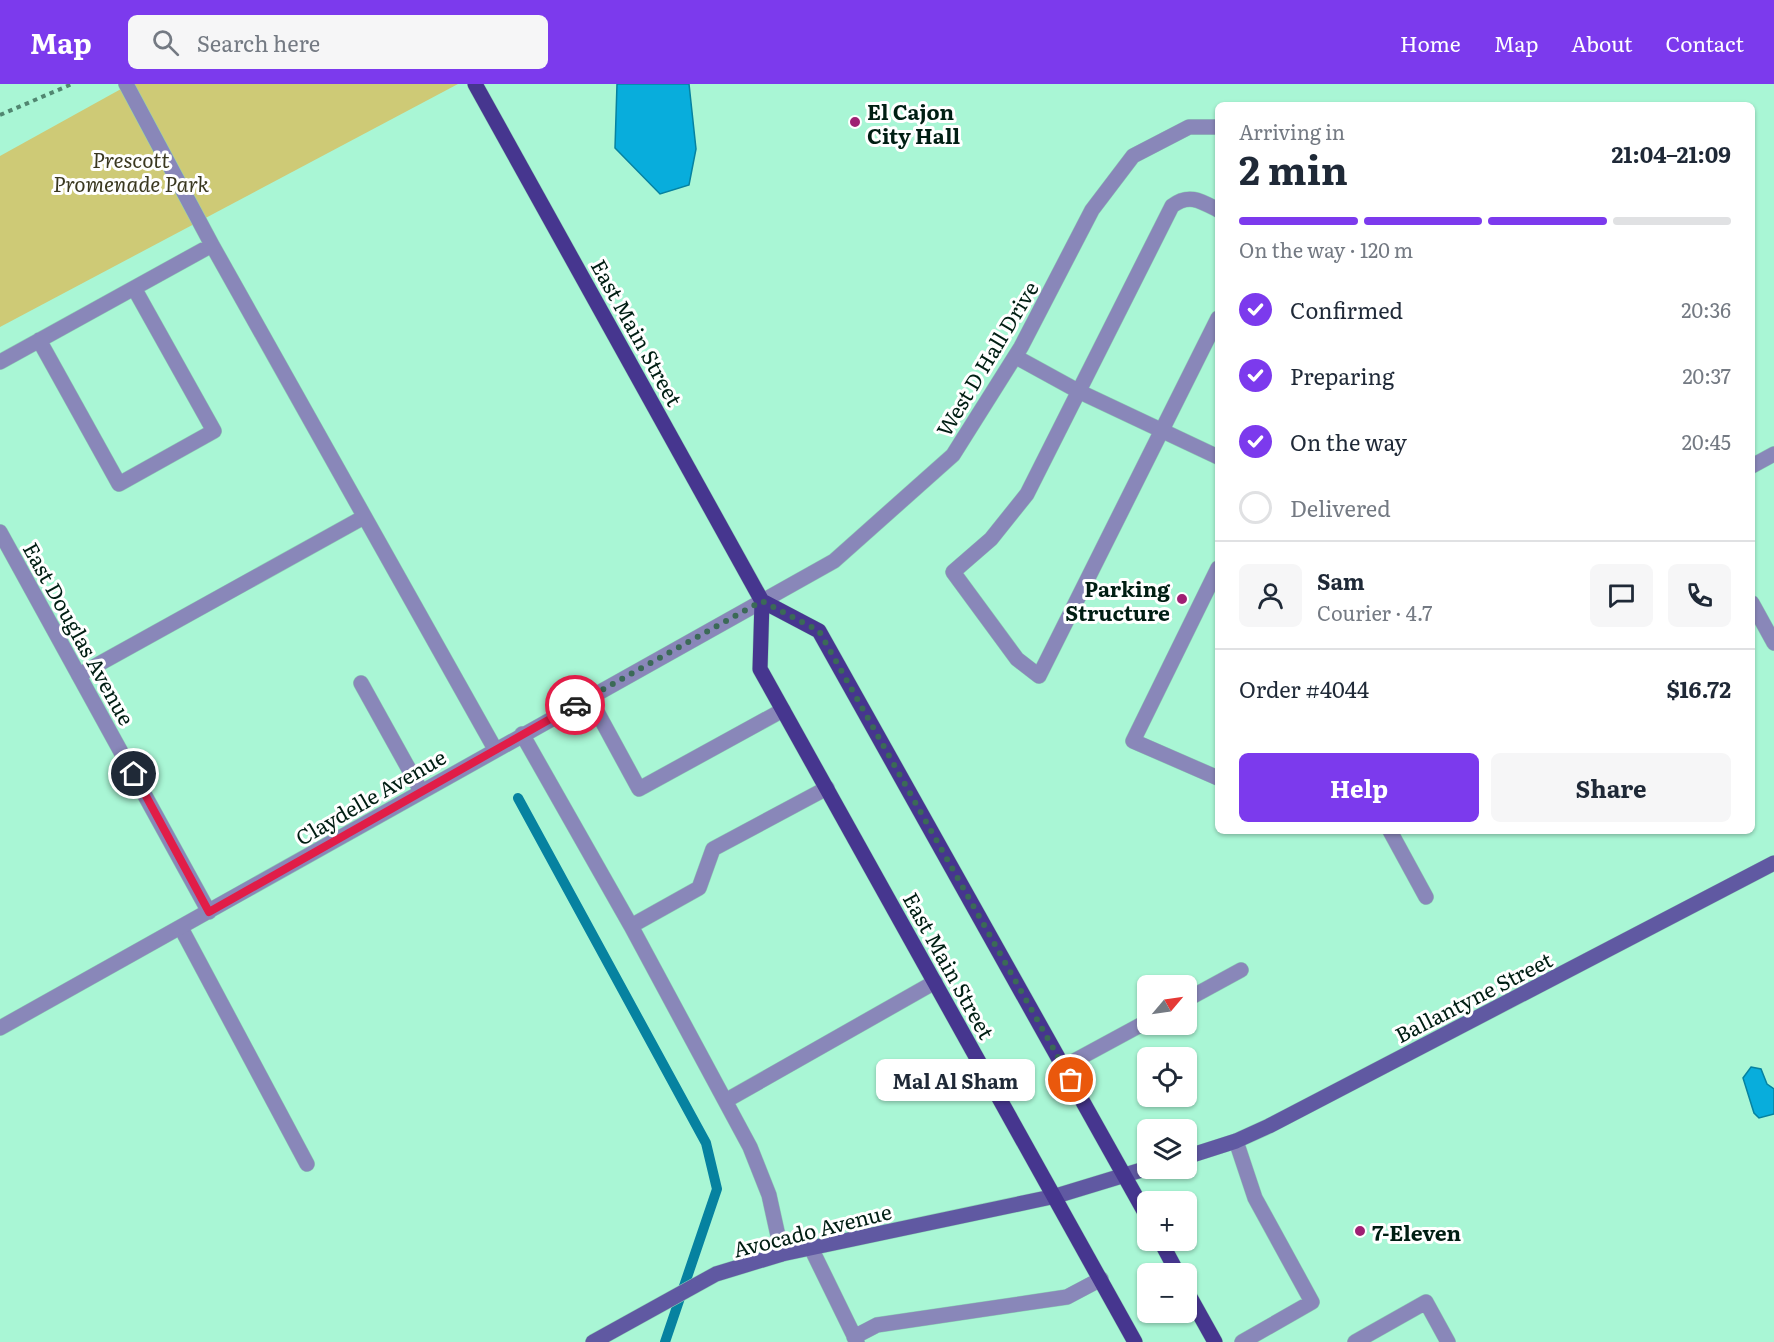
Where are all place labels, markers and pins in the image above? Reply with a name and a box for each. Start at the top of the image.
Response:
place label: El Cajon City Hall [867,95,961,150]
marker: El Cajon City Hall [848,115,862,129]
place label: Parking Structure [1065,572,1170,627]
marker: Parking Structure [1175,592,1189,606]
pin [108,748,159,799]
pin [1045,1054,1096,1105]
callout: Mal Al Sham [876,1059,1035,1101]
place label: 7-Eleven [1372,1216,1461,1247]
marker: 7-Eleven [1353,1224,1367,1238]

